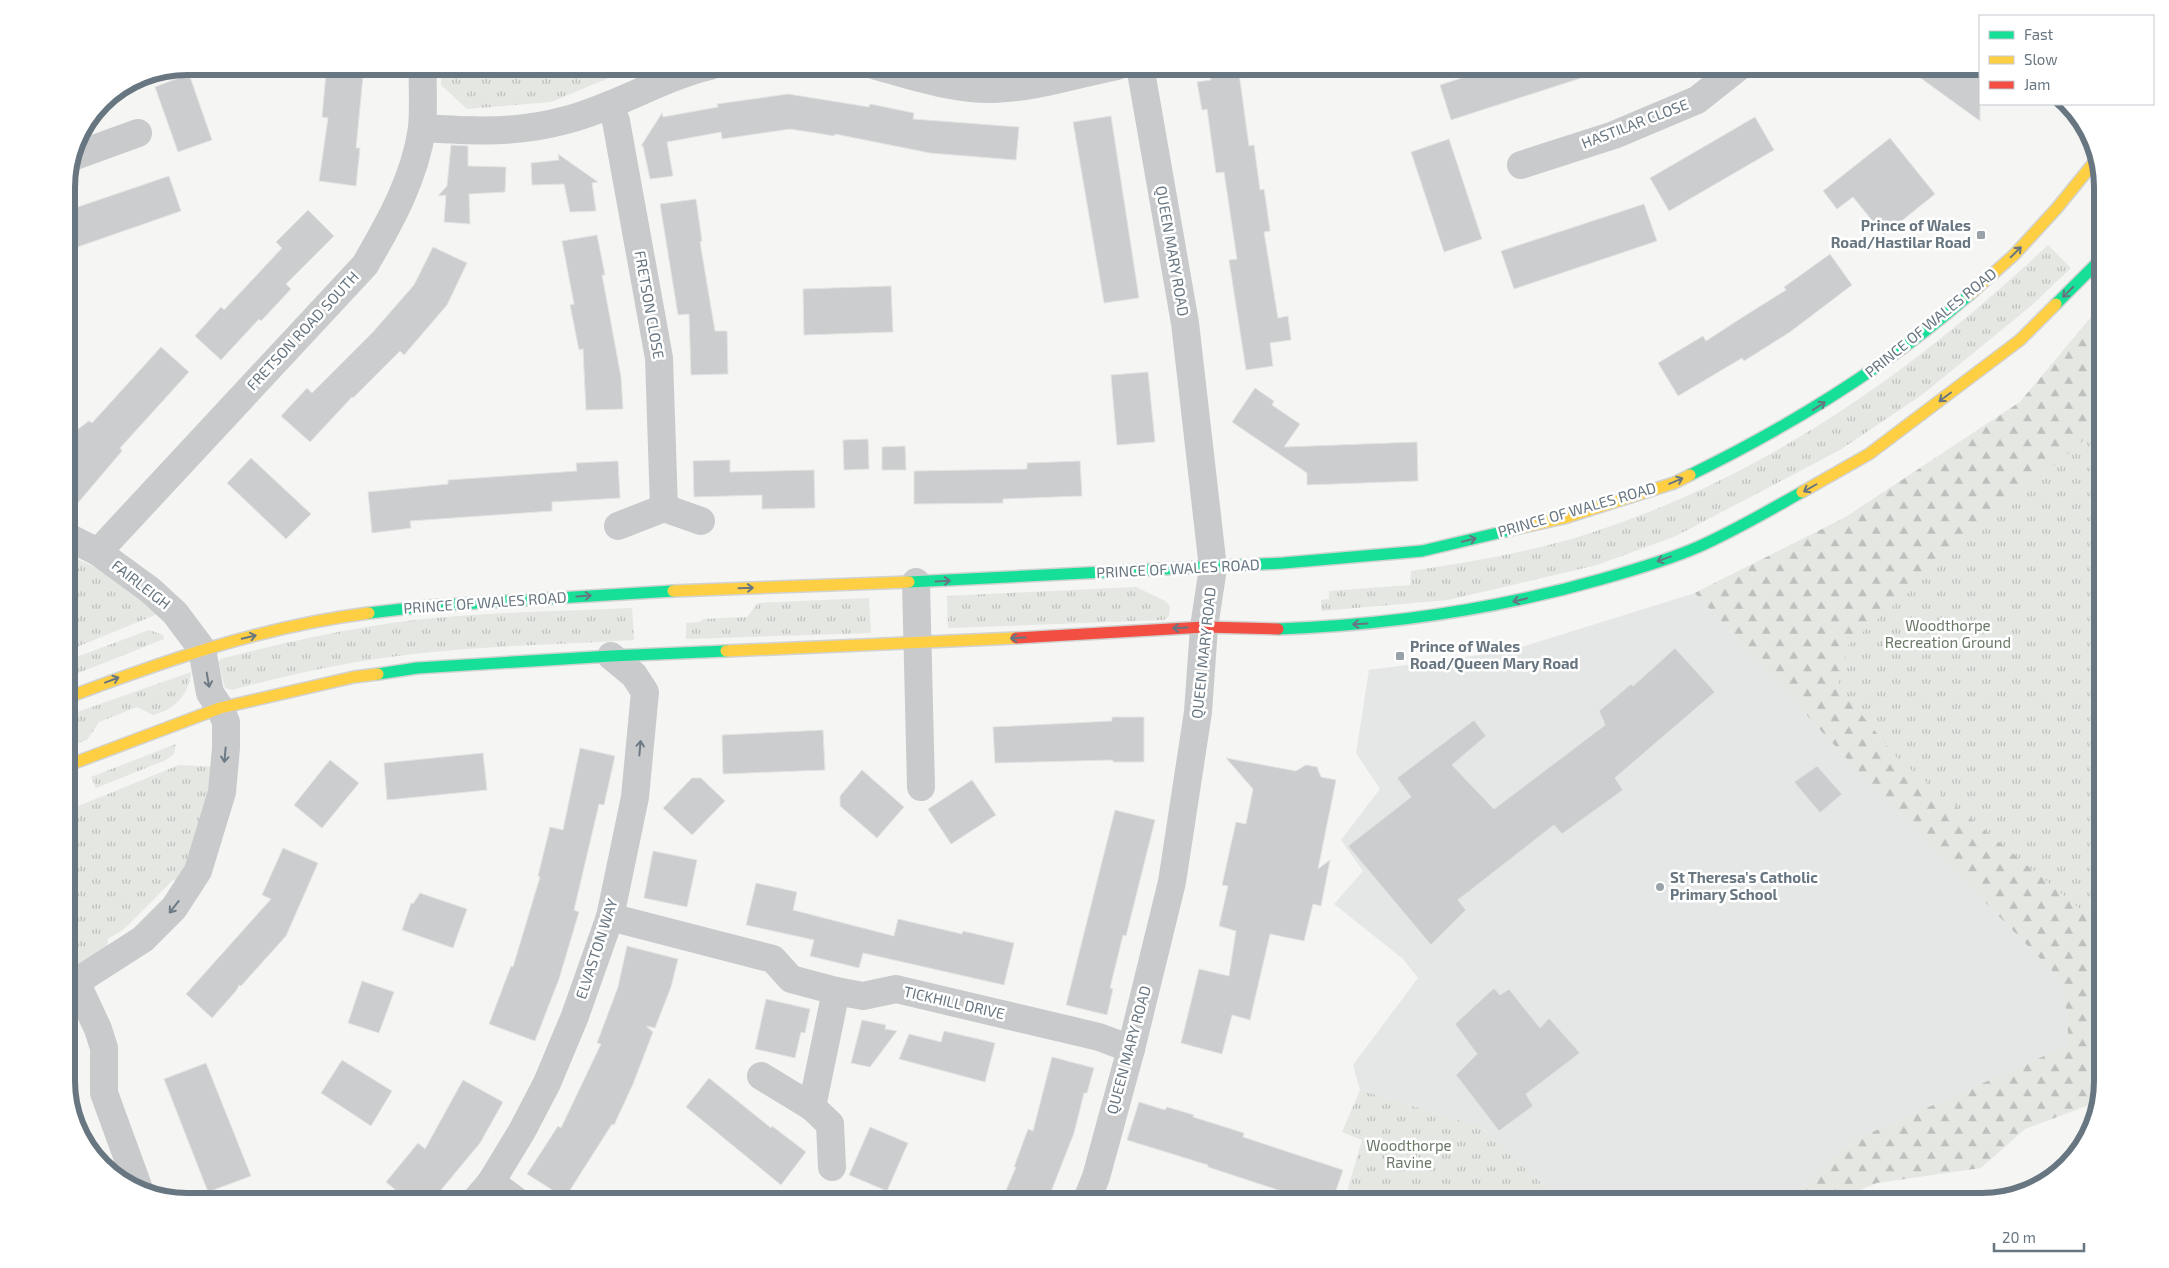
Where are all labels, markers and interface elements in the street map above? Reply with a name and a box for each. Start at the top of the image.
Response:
legend [1979,15,2154,105]
text: Fast [2024,25,2054,43]
text: Slow [2024,50,2058,68]
text: Jam [2024,75,2050,93]
street label: HASTILAR CLOSE [1579,94,1691,152]
street label: QUEEN MARY ROAD [1152,184,1193,318]
place label: Prince of Wales Road/Hastilar Road [1831,216,1971,251]
marker: Prince of Wales Road/Hastilar Road [1975,229,1987,241]
one-way arrow [2010,246,2022,258]
street label: FRETSON CLOSE [632,249,668,360]
street label: PRINCE OF WALES ROAD [1861,264,2000,381]
street label: FRETSON ROAD SOUTH [243,267,362,393]
one-way arrow [2062,286,2074,298]
one-way arrow [1938,392,1952,402]
one-way arrow [1812,401,1826,411]
one-way arrow [1668,476,1683,486]
street label: PRINCE OF WALES ROAD [1496,478,1658,540]
one-way arrow [1803,483,1818,493]
one-way arrow [1460,535,1476,544]
street label: PRINCE OF WALES ROAD [1096,555,1260,581]
one-way arrow [1657,555,1672,564]
street label: FAIRLEIGH [109,556,174,613]
one-way arrow [935,576,951,585]
one-way arrow [738,583,754,593]
street label: QUEEN MARY ROAD [1187,586,1220,720]
street label: PRINCE OF WALES ROAD [403,587,567,617]
one-way arrow [576,591,592,600]
one-way arrow [1513,596,1529,605]
park label: Woodthorpe Recreation Ground [1885,616,2011,651]
one-way arrow [1352,620,1368,629]
one-way arrow [1172,624,1188,633]
one-way arrow [241,632,257,641]
one-way arrow [1010,633,1026,642]
place label: Prince of Wales Road/Queen Mary Road [1410,637,1579,673]
marker: Prince of Wales Road/Queen Mary Road [1394,650,1406,662]
one-way arrow [203,671,213,687]
one-way arrow [104,675,119,684]
one-way arrow [635,741,645,757]
one-way arrow [220,747,230,763]
place label: St Theresa's Catholic Primary School [1670,868,1818,904]
marker: St Theresa's Catholic Primary School [1654,881,1666,893]
street label: ELVASTON WAY [571,896,621,1001]
one-way arrow [169,900,179,914]
street label: TICKHILL DRIVE [902,982,1006,1022]
street label: QUEEN MARY ROAD [1102,983,1155,1116]
park label: Woodthorpe Ravine [1366,1136,1452,1171]
scale bar [1994,1220,2084,1252]
text: 20 m [2002,1228,2036,1246]

